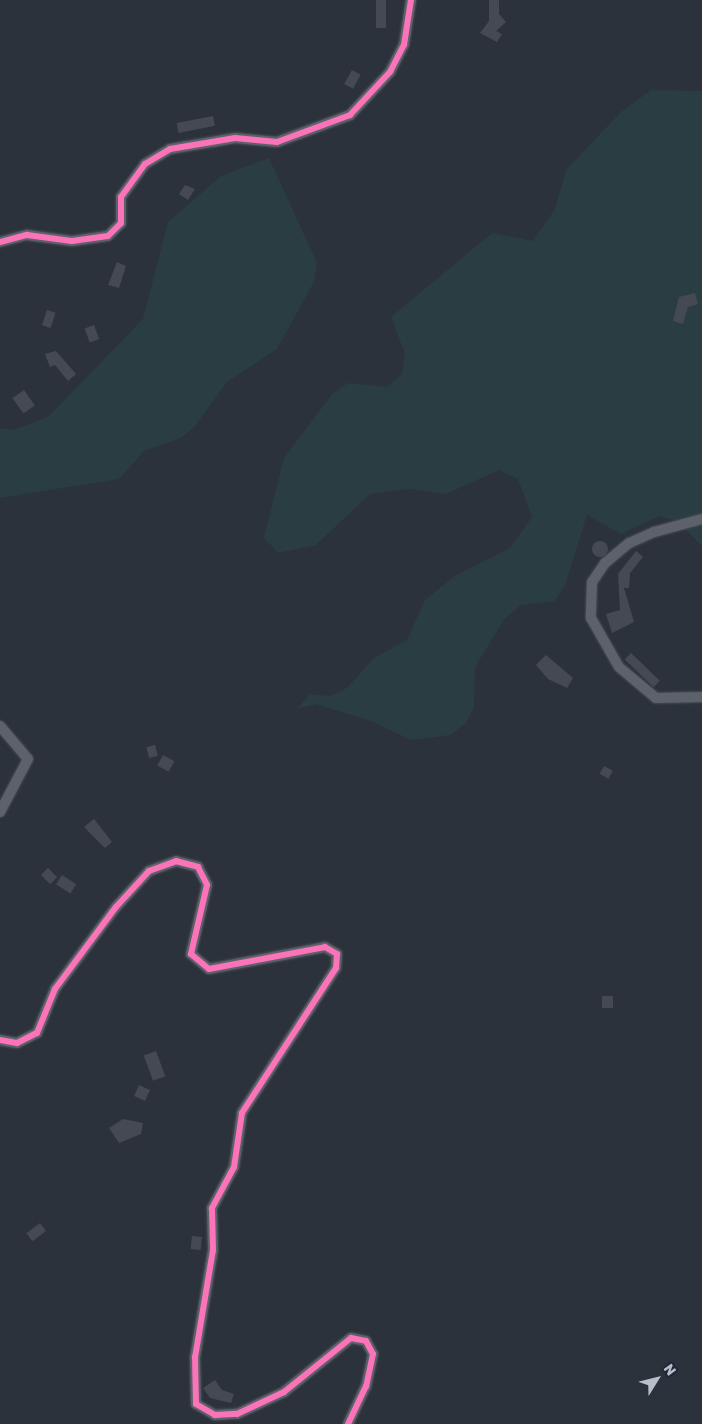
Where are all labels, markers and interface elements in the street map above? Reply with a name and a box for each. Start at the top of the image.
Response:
north arrow [632,1354,682,1404]
text: N [660,1361,679,1379]

